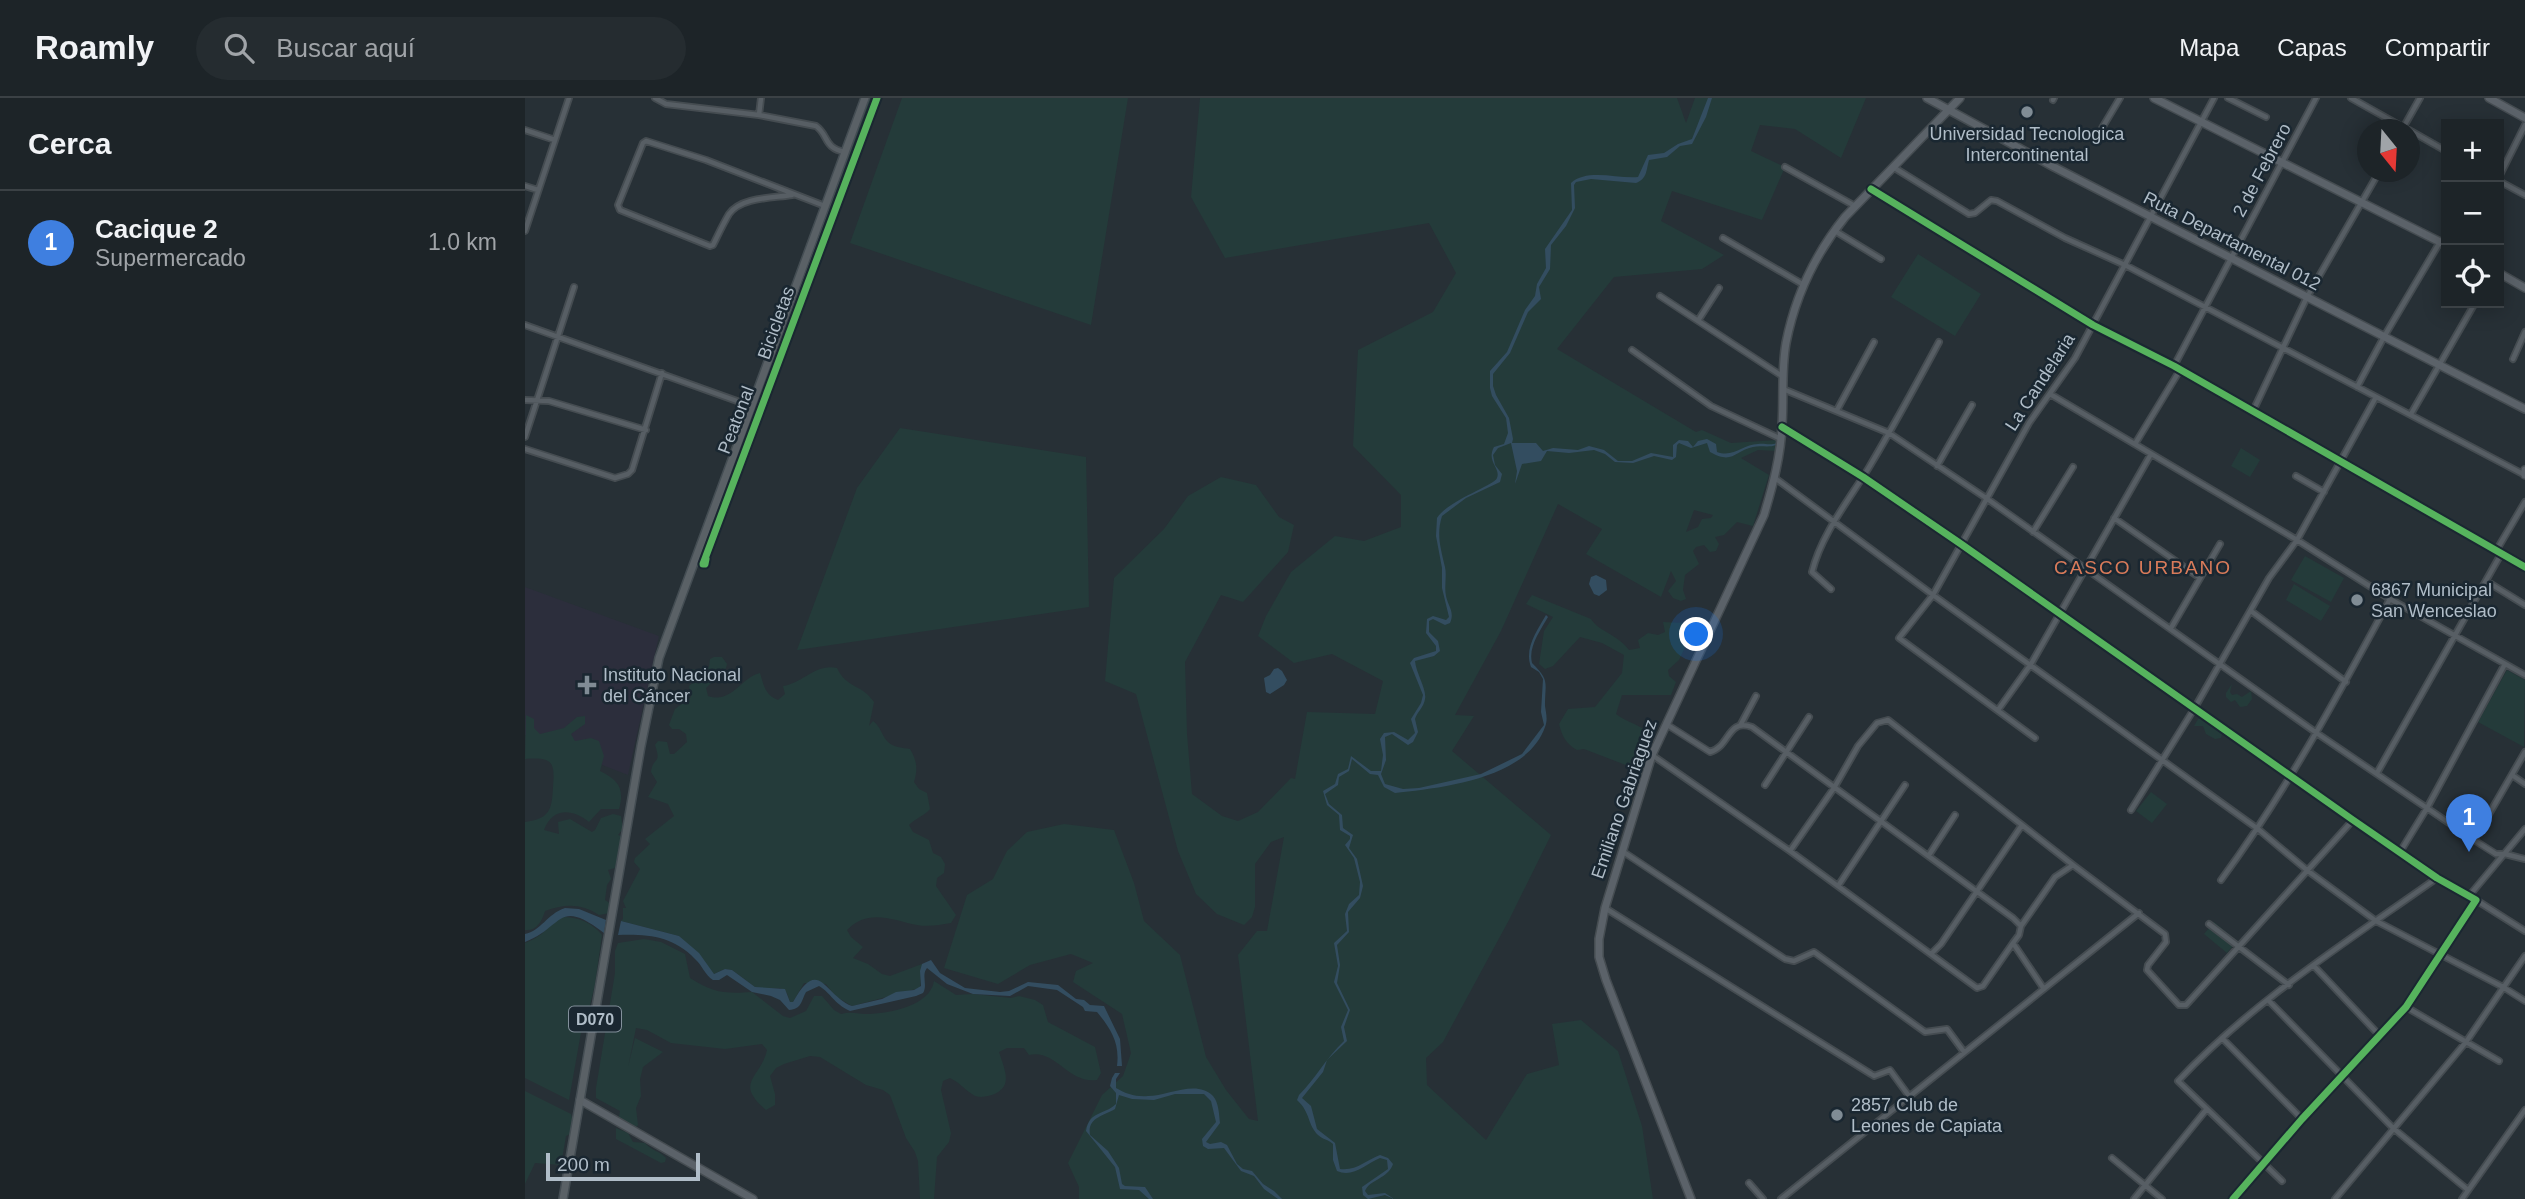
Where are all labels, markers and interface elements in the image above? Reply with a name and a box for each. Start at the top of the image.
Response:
search box [196,17,686,80]
text: Roamly [35,29,154,66]
icon: search [220,29,258,67]
text: Buscar aquí [276,33,415,63]
text: Mapa [2179,34,2239,61]
text: Capas [2277,34,2347,61]
text: Compartir [2385,34,2490,61]
marker: Universidad Tecnologica Intercontinental [2019,104,2035,120]
north arrow [2357,119,2420,182]
map controls [2441,119,2504,308]
button: + [2441,119,2504,182]
street label: 2 de Febrero [2229,120,2295,220]
place label: Universidad Tecnologica Intercontinental [1930,124,2125,165]
text: Cerca [28,127,111,160]
button: − [2441,182,2504,245]
street label: Ruta Departamental 012 [2140,188,2324,294]
text: Cacique 2 [95,214,218,244]
text: 1 [45,229,57,255]
text: 1.0 km [428,229,497,255]
text: Supermercado [95,245,246,271]
button: locate [2441,245,2504,308]
street label: Bicicletas [754,284,798,362]
street label: La Candelaria [2001,329,2079,434]
street label: Peatonal [714,383,758,457]
district label: CASCO URBANO [2054,557,2232,578]
place label: 6867 Municipal San Wenceslao [2371,580,2497,621]
marker: 6867 Municipal San Wenceslao [2349,592,2365,608]
your location [1679,617,1713,651]
place label: Instituto Nacional del Cáncer [603,665,741,706]
marker: Instituto Nacional del Cáncer [577,675,597,695]
street label: Emiliano Gabriaguez [1587,717,1661,881]
pin: 1 [2446,794,2492,852]
road number: D070 [569,1007,621,1032]
place label: 2857 Club de Leones de Capiata [1851,1095,2003,1136]
marker: 2857 Club de Leones de Capiata [1829,1107,1845,1123]
scale bar [546,1150,700,1182]
text: 200 m [557,1154,610,1175]

